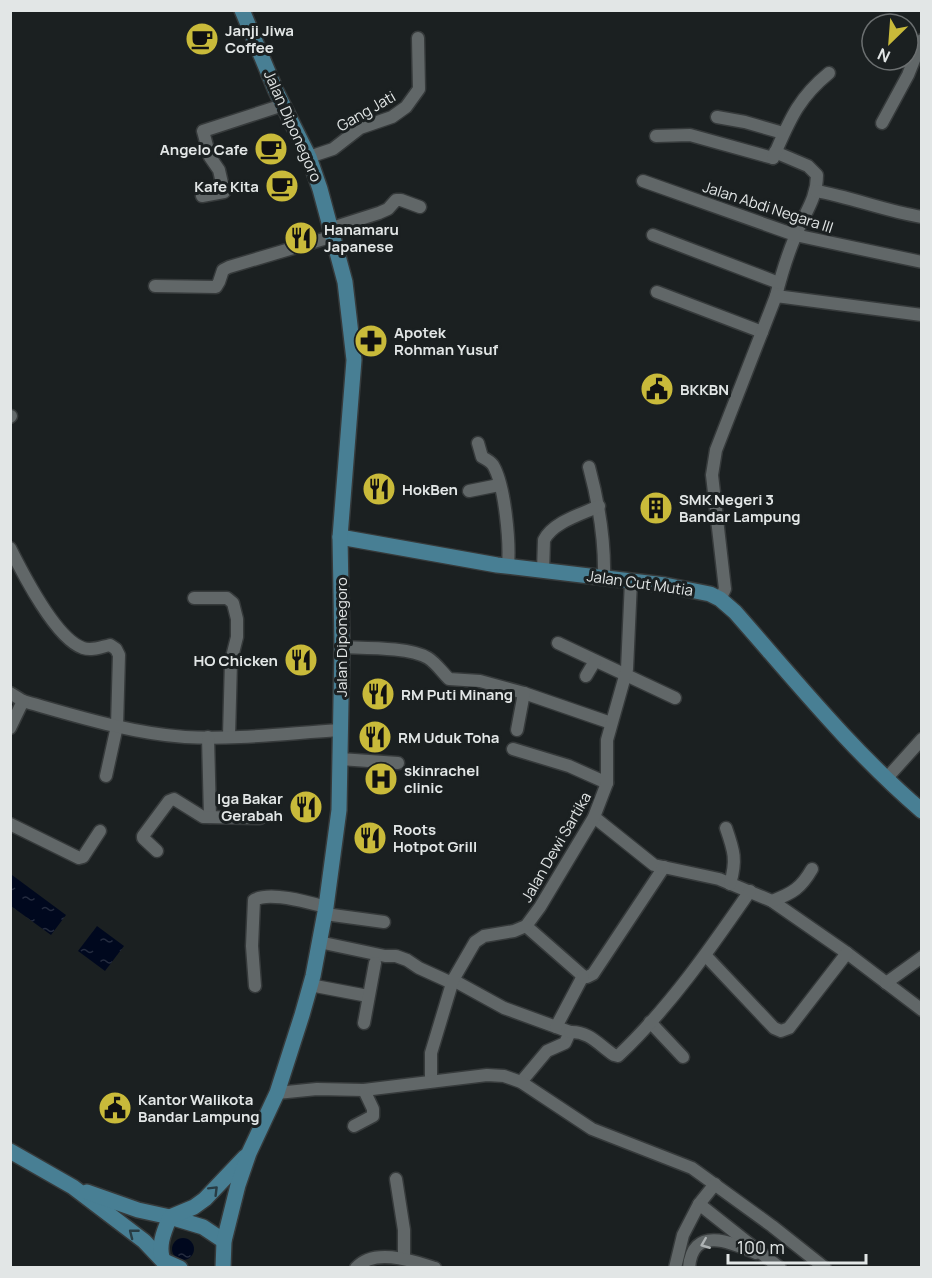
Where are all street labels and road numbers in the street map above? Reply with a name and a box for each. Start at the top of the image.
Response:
street label: Jalan Diponegoro [259,67,327,185]
street label: Gang Jati [333,86,399,136]
street label: Jalan Abdi Negara III [700,176,836,238]
street label: Jalan Cut Mutia [586,565,694,601]
street label: Jalan Diponegoro [331,577,352,697]
street label: Jalan Dewi Sartika [516,788,596,906]

